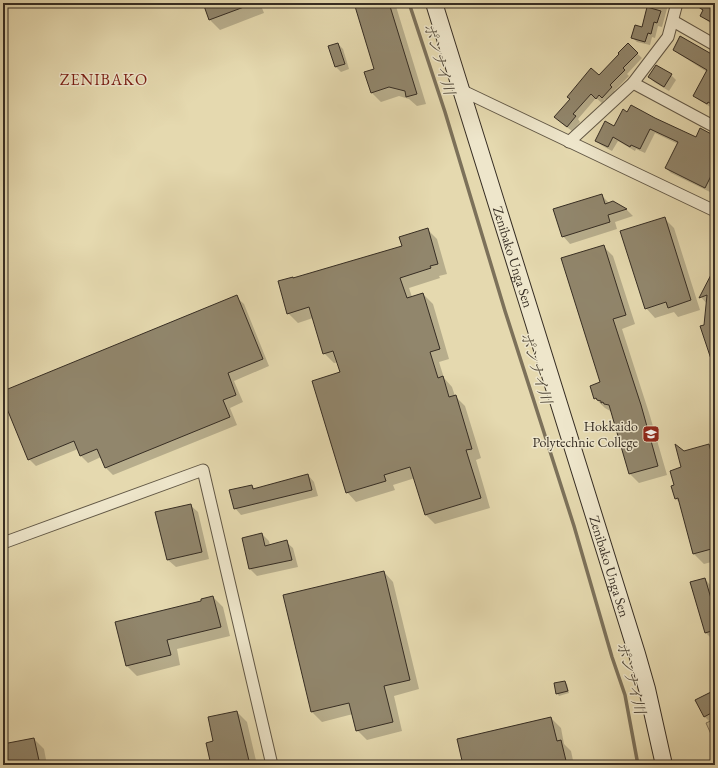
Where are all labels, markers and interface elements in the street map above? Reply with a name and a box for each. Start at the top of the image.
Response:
water label: ポンナイ川 [420,21,460,99]
district label: ZENIBAKO [60,69,148,90]
street label: Zenibako Unga Sen [489,204,538,310]
water label: ポンナイ川 [517,330,557,408]
place label: Hokkaido Polytechnic College [532,417,639,451]
school or university icon: Hokkaido Polytechnic College [641,424,661,444]
street label: Zenibako Unga Sen [585,513,634,620]
water label: ポンナイ川 [613,640,651,718]

